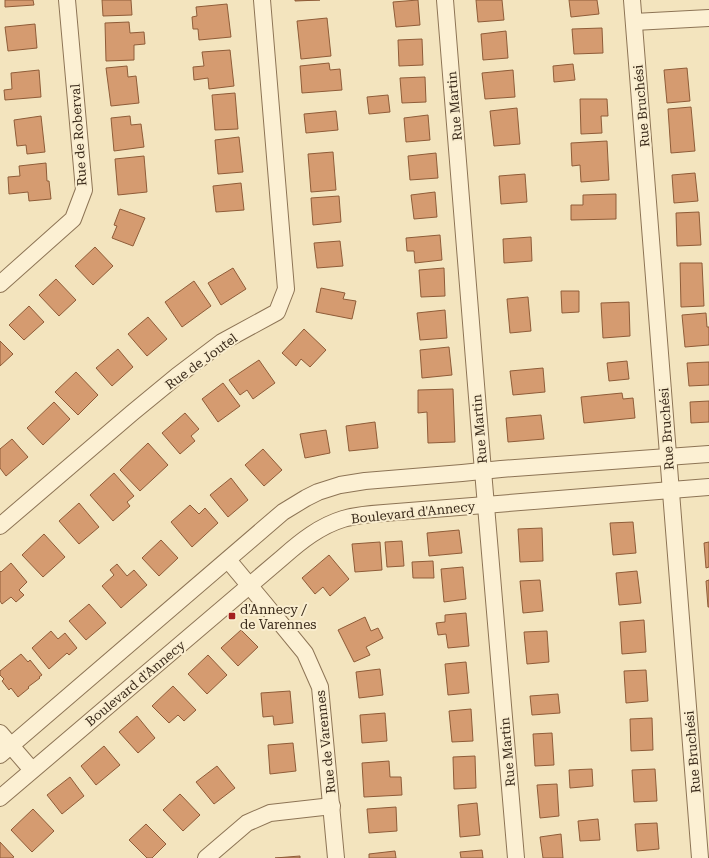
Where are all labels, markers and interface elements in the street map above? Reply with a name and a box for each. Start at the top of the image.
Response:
street label: Rue Bruchési [630,64,653,148]
street label: Rue Martin [444,70,465,141]
street label: Rue de Roberval [67,83,90,187]
street label: Rue de Joutel [162,330,240,392]
street label: Rue Bruchési [656,387,677,471]
street label: Rue Martin [469,393,490,464]
street label: Boulevard d'Annecy [350,498,476,526]
place label: d'Annecy / de Varennes [240,602,316,632]
marker: d'Annecy / de Varennes [227,611,237,621]
street label: Boulevard d'Annecy [83,637,188,729]
street label: Rue de Varennes [313,690,338,794]
street label: Rue Bruchési [681,710,704,794]
street label: Rue Martin [497,716,518,787]

